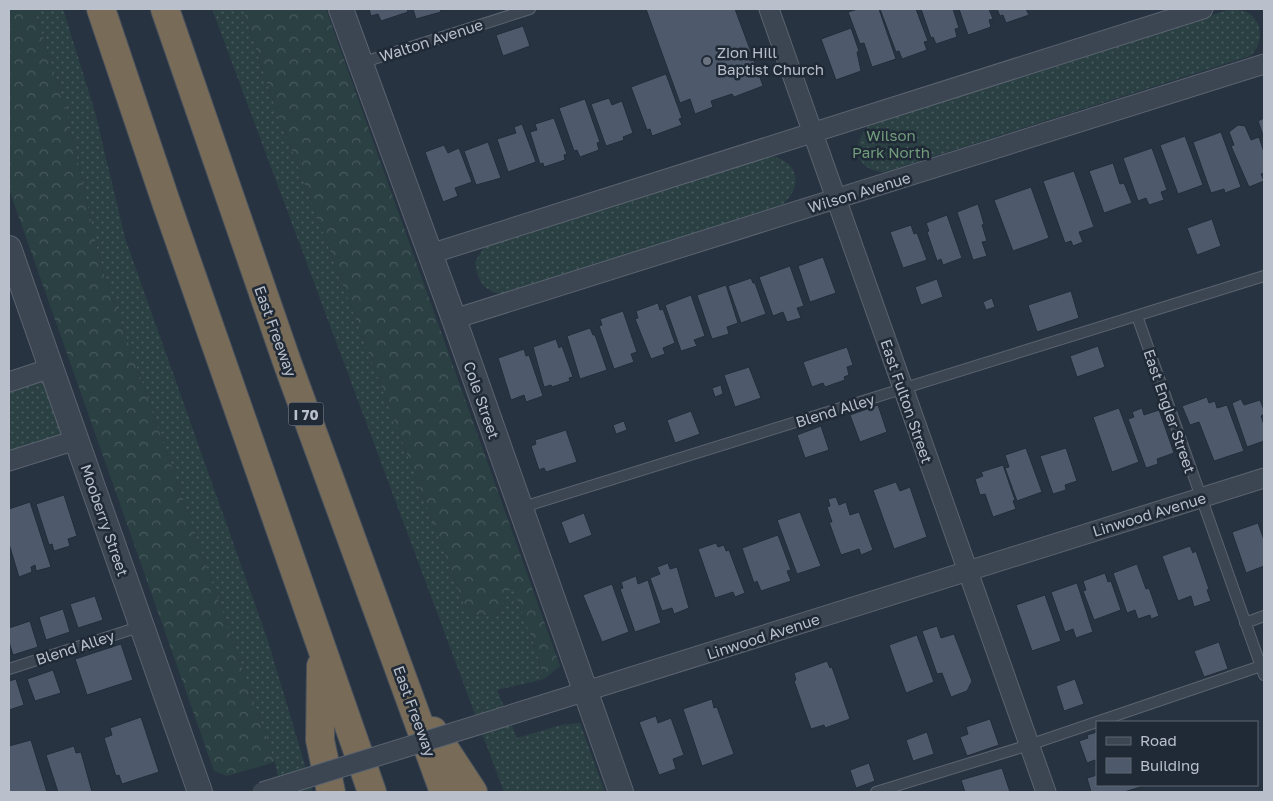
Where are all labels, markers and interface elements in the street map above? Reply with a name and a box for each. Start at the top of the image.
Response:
street label: Walton Avenue [377,15,485,65]
place label: Zion Hill Baptist Church [717,43,824,78]
marker: Zion Hill Baptist Church [701,55,713,67]
park label: Wilson Park North [852,126,930,161]
street label: Wilson Avenue [806,168,913,216]
street label: East Freeway [251,283,301,379]
street label: East Fulton Street [877,337,937,465]
street label: East Engler Street [1140,347,1200,475]
street label: Cole Street [460,359,504,441]
street label: Blend Alley [793,389,877,431]
road number: I 70 [288,402,324,426]
street label: Mooberry Street [77,462,133,578]
street label: Linwood Avenue [1090,488,1208,540]
street label: Linwood Avenue [704,609,822,663]
street label: Blend Alley [33,626,117,668]
street label: East Freeway [390,663,440,759]
legend [1096,721,1258,786]
text: Road [1140,731,1177,749]
text: Building [1140,756,1200,774]

